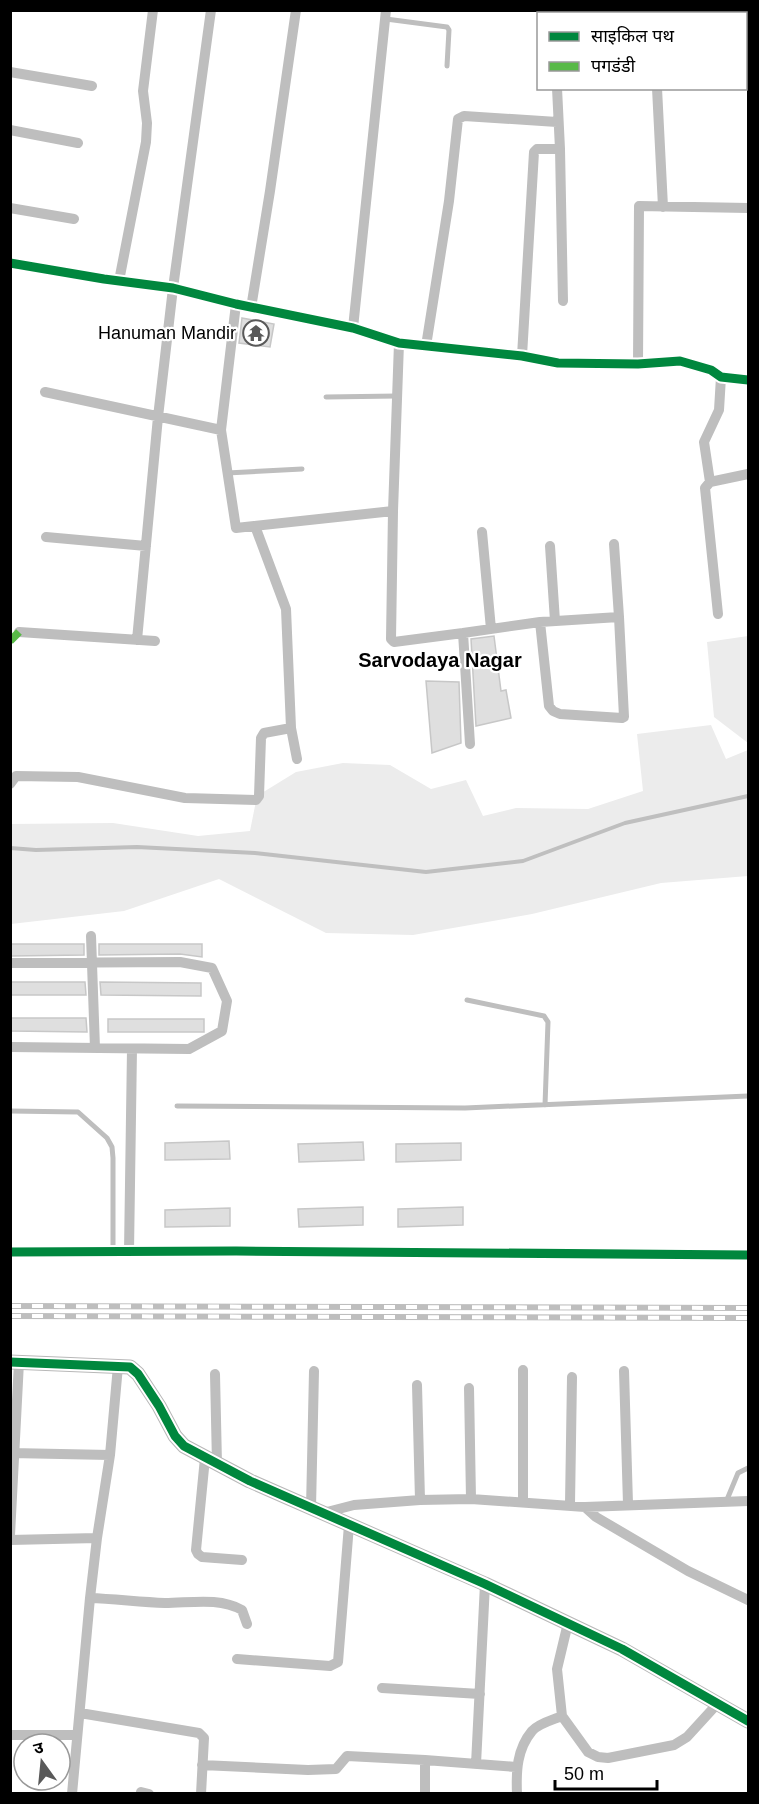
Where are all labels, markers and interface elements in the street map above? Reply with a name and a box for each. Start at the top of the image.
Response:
legend [537,12,747,90]
text: साइकिल पथ [591,26,675,46]
text: पगडंडी [591,56,636,76]
temple icon: Hanuman Mandir [241,318,271,348]
place label: Hanuman Mandir [98,323,236,343]
district label: Sarvodaya Nagar [358,649,522,671]
north arrow [12,1732,72,1792]
text: उ [32,1738,46,1757]
scale bar [555,1753,657,1791]
text: 50 m [564,1764,604,1784]

